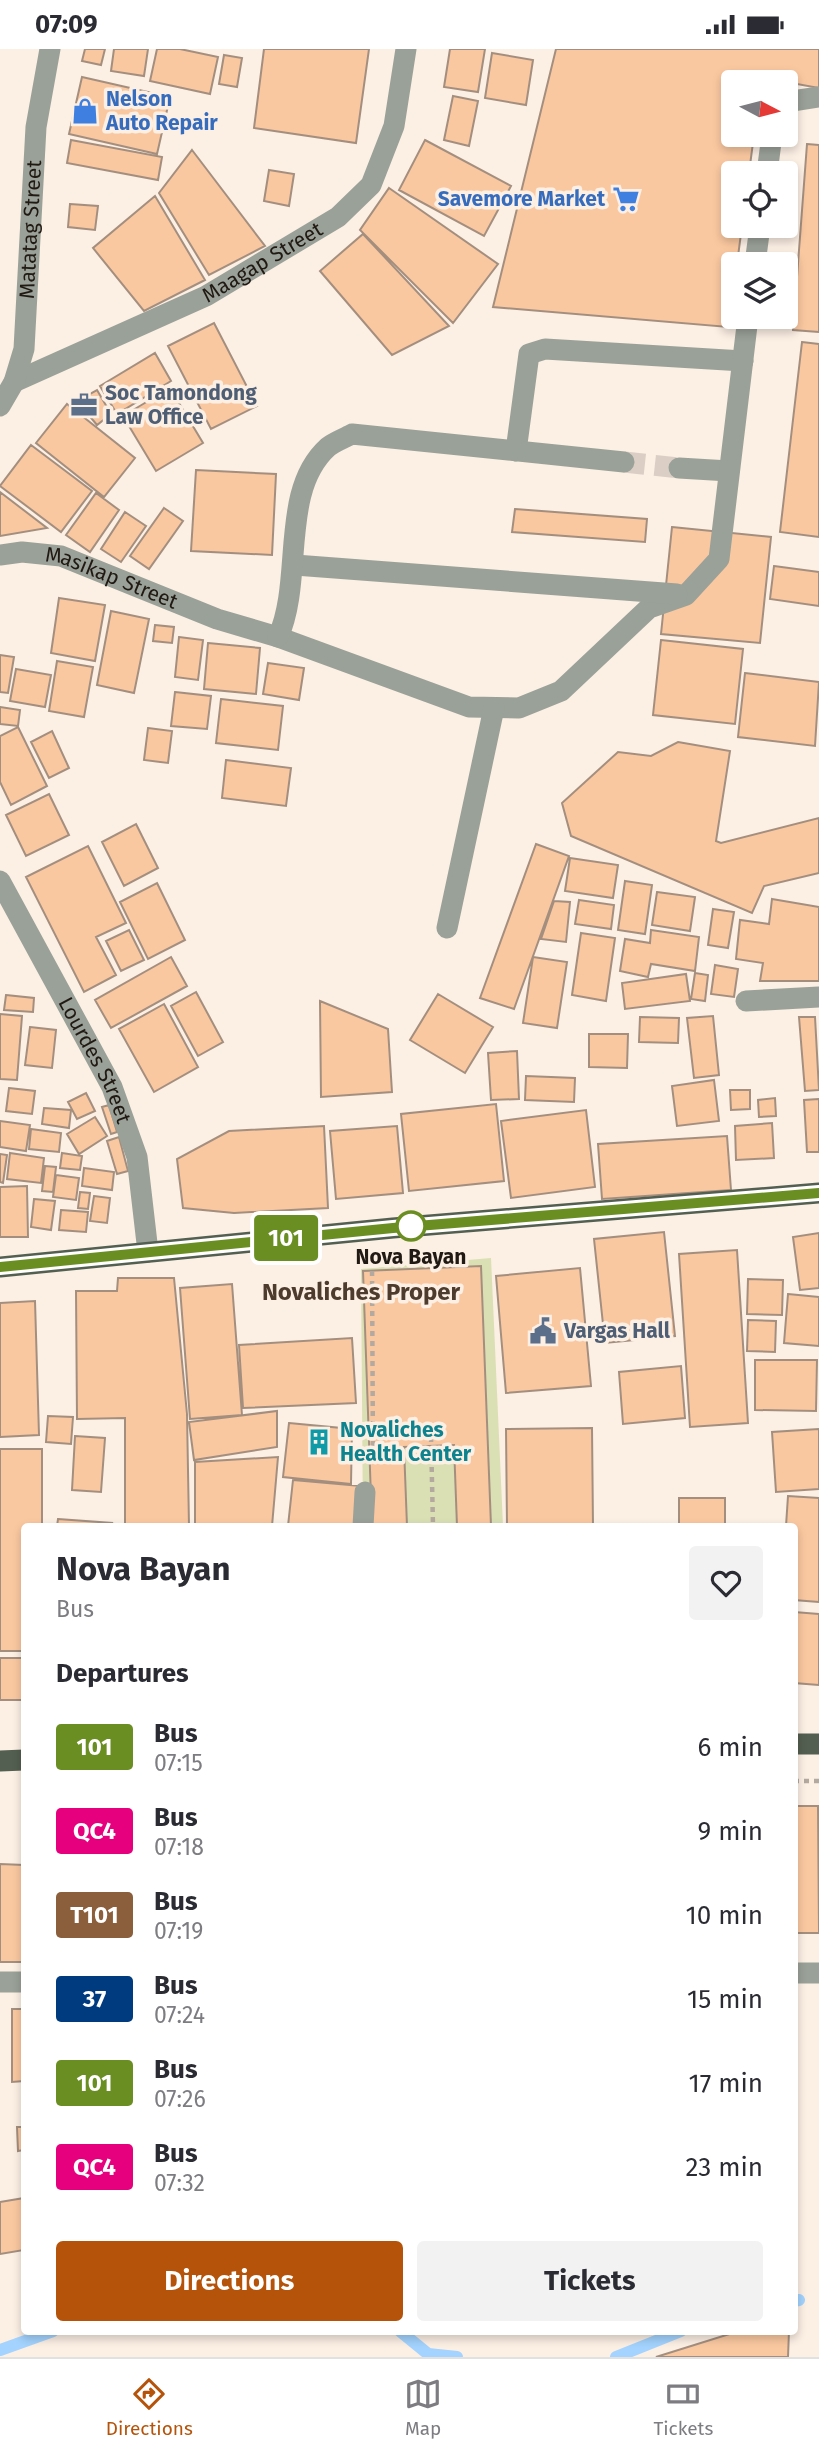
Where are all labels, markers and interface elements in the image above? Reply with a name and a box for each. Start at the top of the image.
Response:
text: 07:09 [35,9,98,40]
north arrow [721,70,798,147]
map controls [721,70,798,329]
place label: Nelson Auto Repair [105,86,218,136]
shop icon: Nelson Auto Repair [70,96,100,126]
street label: Matatag Street [14,159,47,299]
button: locate [721,161,798,238]
supermarket icon: Savemore Market [611,184,641,214]
place label: Savemore Market [438,186,606,212]
street label: Maagap Street [197,216,328,308]
button: layers [721,252,798,329]
place label: Soc Tamondong Law Office [105,380,257,430]
office icon: Soc Tamondong Law Office [69,390,99,420]
street label: Masikap Street [44,541,182,615]
street label: Lourdes Street [52,992,137,1127]
marker: Nova Bayan [396,1211,426,1241]
line badge: 101 [246,1215,326,1261]
text: 101 [268,1224,304,1252]
place label: Nova Bayan [355,1244,467,1270]
district label: Novaliches Proper [262,1278,460,1306]
public building icon: Vargas Hall [528,1316,558,1346]
place label: Vargas Hall [563,1318,671,1344]
place label: Novaliches Health Center [340,1417,472,1467]
building icon: Novaliches Health Center [304,1427,334,1457]
button: heart [689,1546,763,1620]
text: Nova Bayan [56,1549,230,1589]
text: Bus [56,1595,94,1623]
text: Departures [56,1658,189,1689]
text: Bus [154,1718,197,1749]
text: 6 min [697,1732,763,1763]
text: 101 [77,1733,112,1761]
text: 07:15 [154,1749,203,1777]
text: Bus [154,1802,197,1833]
text: 9 min [698,1816,763,1847]
text: QC4 [73,1817,116,1845]
text: 07:18 [154,1833,204,1861]
text: Bus [154,1886,197,1917]
text: 10 min [685,1900,763,1931]
text: T101 [70,1901,119,1929]
text: 07:19 [154,1917,203,1945]
text: Bus [154,1970,197,2001]
text: 15 min [687,1984,763,2015]
text: 37 [83,1985,106,2013]
text: 07:24 [154,2001,205,2029]
text: Bus [154,2054,197,2085]
text: 17 min [688,2068,763,2099]
text: 101 [77,2069,112,2097]
text: 07:26 [154,2085,206,2113]
text: Bus [154,2138,197,2169]
text: 23 min [686,2152,763,2183]
text: QC4 [73,2153,116,2181]
text: 07:32 [154,2169,205,2197]
button: Directions [56,2241,403,2321]
button: Tickets [417,2241,763,2321]
tab: Directions [106,2375,193,2440]
tab: Map [404,2375,442,2440]
tab: Tickets [653,2375,713,2440]

